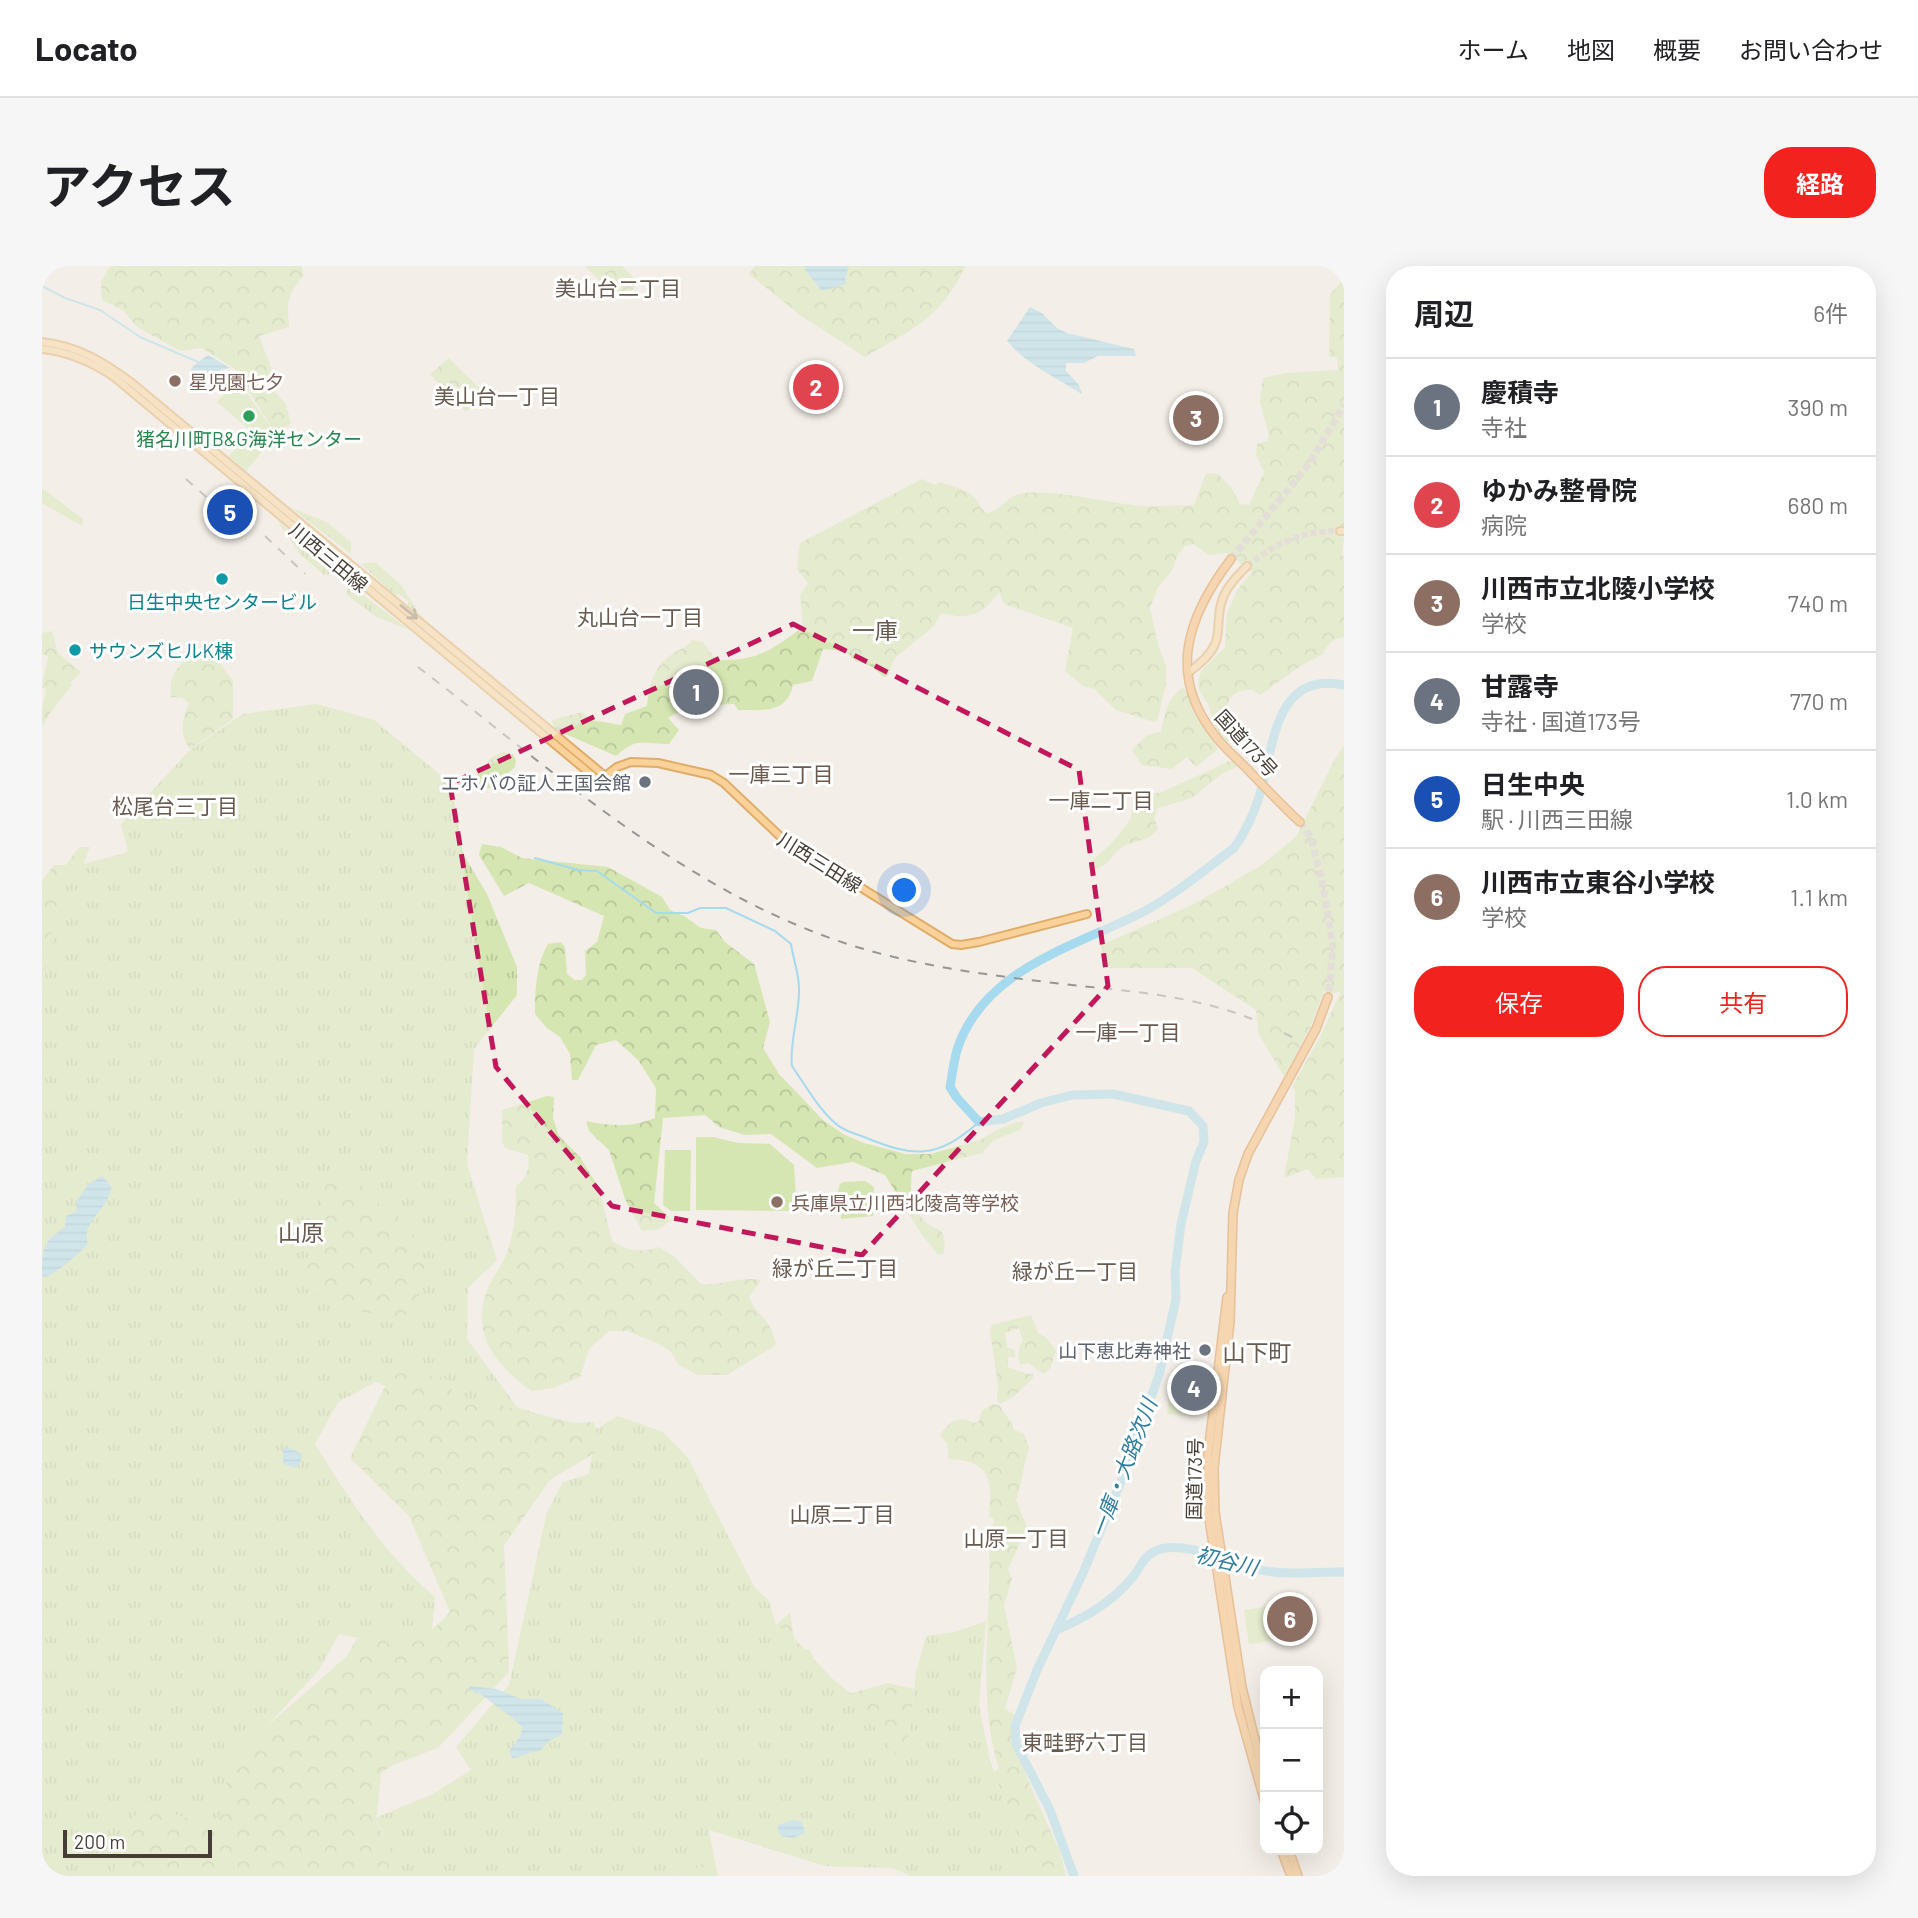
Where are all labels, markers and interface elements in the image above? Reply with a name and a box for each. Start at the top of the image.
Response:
text: Locato [35,28,138,68]
text: ホーム [1458,35,1529,64]
text: 地図 [1567,35,1615,64]
text: 概要 [1653,35,1701,64]
text: お問い合わせ [1739,35,1883,64]
button: 経路 [1764,147,1876,218]
text: アクセス [42,155,236,214]
district label: 美山台二丁目 [555,275,681,300]
text: 周辺 [1414,295,1474,331]
text: 6件 [1813,299,1848,327]
pin: 2 [793,361,839,413]
place label: 星児園七夕 [189,370,284,393]
marker: 星児園七夕 [167,373,183,389]
text: 慶積寺 [1481,376,1559,407]
district label: 美山台一丁目 [434,383,560,408]
pin: 3 [1173,392,1219,444]
text: 1 [1433,393,1441,421]
text: 390 m [1788,393,1848,421]
marker: 猪名川町B&G海洋センター [241,408,257,424]
text: 寺社 [1481,413,1527,441]
place label: 猪名川町B&G海洋センター [136,427,362,450]
text: ゆかみ整骨院 [1481,474,1637,505]
pin: 5 [207,486,253,538]
text: 2 [1431,491,1443,519]
text: 680 m [1788,491,1848,519]
text: 病院 [1481,511,1527,539]
street label: 川西三田線 [285,518,373,596]
marker: 日生中央センタービル [214,571,230,587]
text: 川西市立北陵小学校 [1481,572,1715,603]
text: 3 [1431,589,1443,617]
text: 740 m [1788,589,1848,617]
place label: 日生中央センタービル [127,590,317,613]
district label: 丸山台一丁目 [577,604,703,629]
one-way arrow [399,605,417,620]
text: 学校 [1481,609,1527,637]
district label: 一庫 [852,616,898,644]
place label: サウンズヒルK棟 [89,639,233,662]
marker: サウンズヒルK棟 [67,642,83,658]
pin: 1 [673,666,719,718]
text: 甘露寺 [1481,670,1559,701]
text: 4 [1430,687,1444,715]
text: 770 m [1790,687,1848,715]
street label: 国道173号 [1211,705,1283,781]
text: 寺社 · 国道173号 [1481,707,1641,735]
district label: 一庫三丁目 [729,761,834,786]
text: 日生中央 [1481,768,1585,799]
place label: エホバの証人王国会館 [441,771,631,794]
marker: エホバの証人王国会館 [637,774,653,790]
text: 5 [1431,785,1443,813]
text: 1.0 km [1786,785,1848,813]
district label: 一庫二丁目 [1049,787,1154,812]
district label: 松尾台三丁目 [112,793,238,818]
text: 駅 · 川西三田線 [1481,805,1633,833]
street label: 川西三田線 [774,827,866,897]
text: 川西市立東谷小学校 [1481,866,1715,897]
your location [887,873,921,907]
text: 6 [1431,883,1443,911]
text: 1.1 km [1790,883,1848,911]
text: 学校 [1481,903,1527,931]
button: 保存 [1414,966,1624,1037]
button: 共有 [1638,966,1848,1037]
district label: 一庫一丁目 [1076,1019,1181,1044]
place label: 兵庫県立川西北陵高等学校 [791,1191,1019,1214]
marker: 兵庫県立川西北陵高等学校 [769,1194,785,1210]
district label: 山原 [278,1218,324,1246]
district label: 緑が丘二丁目 [772,1255,898,1280]
district label: 緑が丘一丁目 [1012,1258,1138,1283]
district label: 山下町 [1223,1338,1292,1366]
place label: 山下恵比寿神社 [1058,1339,1191,1362]
marker: 山下恵比寿神社 [1197,1342,1213,1358]
pin: 4 [1171,1362,1217,1414]
water label: 一庫・大路次川 [1085,1393,1162,1541]
street label: 国道173号 [1182,1438,1206,1520]
district label: 山原二丁目 [790,1501,895,1526]
district label: 山原一丁目 [964,1525,1069,1550]
water label: 初谷川 [1193,1541,1262,1580]
pin: 6 [1267,1593,1313,1645]
map controls [1260,1666,1323,1855]
button: + [1260,1666,1323,1729]
district label: 東畦野六丁目 [1022,1729,1148,1754]
button: − [1260,1729,1323,1792]
button: locate [1260,1792,1323,1855]
scale bar [63,1827,212,1859]
text: 200 m [74,1830,125,1853]

